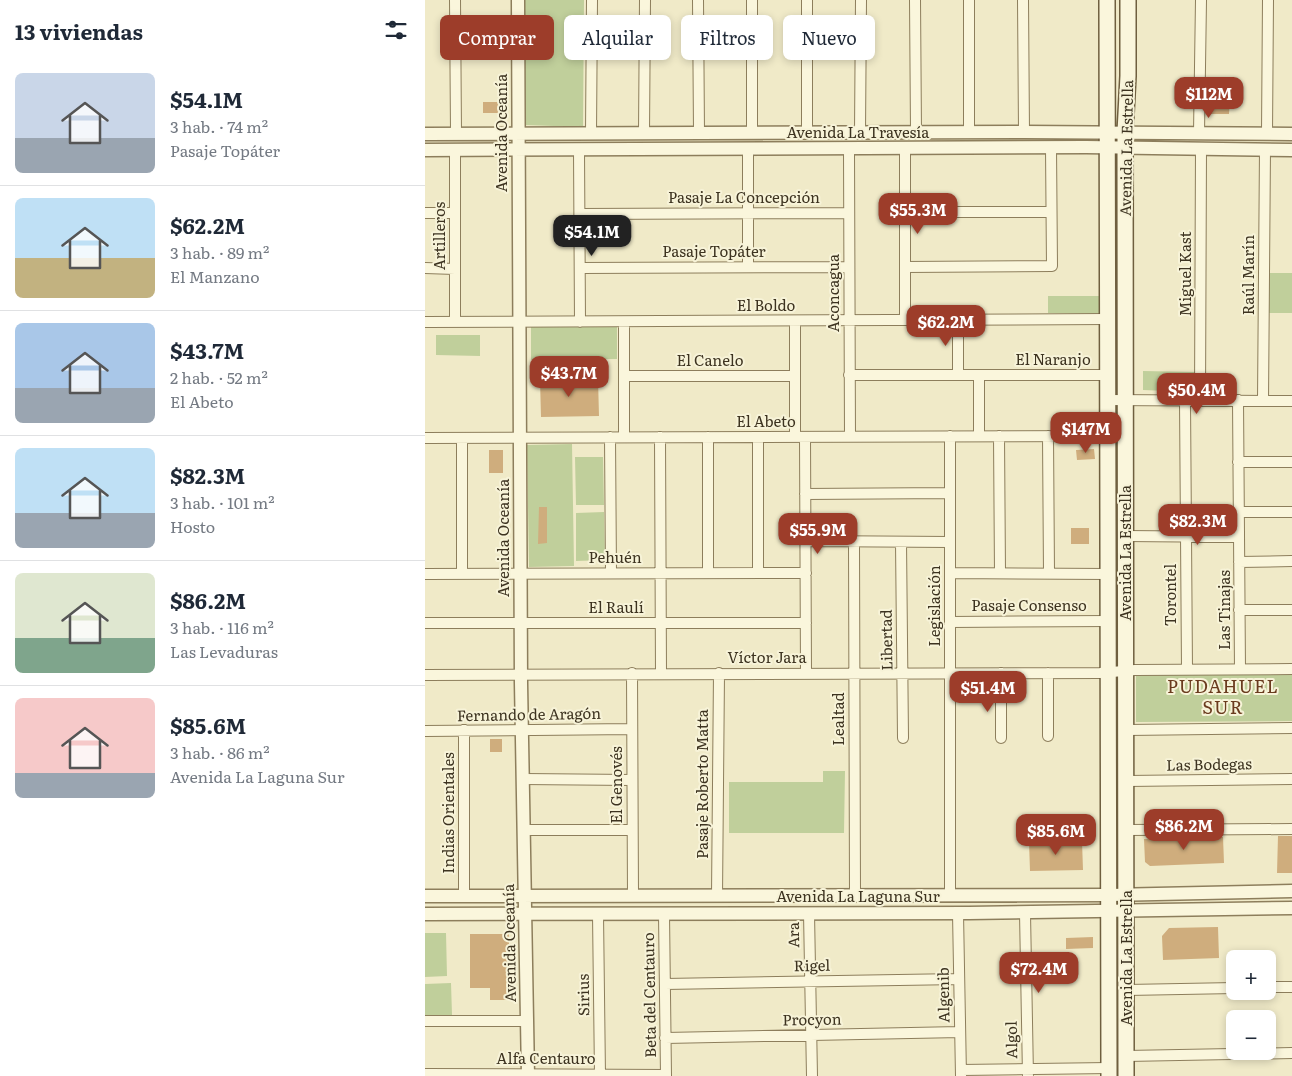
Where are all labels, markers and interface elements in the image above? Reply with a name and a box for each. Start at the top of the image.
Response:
text: 13 viviendas [15,15,143,46]
chip: Comprar [440,15,554,60]
chip: Alquilar [564,15,671,60]
chip: Filtros [681,15,773,60]
chip: Nuevo [783,15,875,60]
icon: filters [382,16,410,44]
street label: Avenida Oceanía [489,73,512,192]
pin: $112M [1174,76,1244,119]
street label: Avenida La Estrella [1113,79,1138,216]
text: $112M [1185,81,1233,105]
text: $54.1M [170,83,243,114]
icon: home [55,93,115,153]
text: 3 hab. · 74 m² [170,114,268,138]
street label: Avenida La Travesía [787,120,930,143]
text: Pasaje Topáter [170,138,280,162]
street label: Pasaje La Concepción [668,185,820,208]
pin: $55.3M [877,192,959,235]
text: $55.3M [890,197,946,221]
street label: Artilleros [427,201,450,270]
text: $62.2M [170,209,245,240]
pin: $54.1M [551,214,633,257]
icon: home [55,218,115,278]
text: $54.1M [564,219,620,243]
street label: Miguel Kast [1173,231,1196,317]
street label: Raúl Marín [1236,235,1259,315]
street label: Pasaje Topáter [662,239,766,262]
text: 3 hab. · 89 m² [170,240,269,264]
street label: Aconcagua [821,253,844,332]
text: El Manzano [170,264,260,288]
street label: El Boldo [737,293,796,316]
pin: $62.2M [905,304,987,347]
text: $62.2M [917,309,975,333]
text: $43.7M [170,334,244,365]
icon: home [55,343,115,403]
street label: El Naranjo [1015,347,1091,370]
street label: El Canelo [677,348,744,371]
pin: $43.7M [528,356,610,398]
text: $43.7M [541,360,597,384]
text: 2 hab. · 52 m² [170,365,268,389]
pin: $50.4M [1156,372,1238,415]
text: $50.4M [1168,377,1226,401]
text: El Abeto [170,389,234,413]
street label: El Abeto [736,409,796,432]
pin: $147M [1051,412,1121,454]
text: $147M [1061,416,1111,440]
text: $82.3M [170,459,245,490]
icon: home [55,468,115,528]
street label: Avenida Oceanía [491,478,514,597]
street label: Avenida La Estrella [1113,484,1136,621]
text: 3 hab. · 101 m² [170,490,275,514]
pin: $82.3M [1157,504,1239,546]
text: $82.3M [1169,508,1227,532]
pin: $55.9M [777,512,859,555]
text: Hosto [170,514,215,538]
text: $55.9M [789,517,847,541]
street label: Pehuén [588,545,642,568]
street label: Torontel [1158,564,1181,626]
street label: Legislación [922,565,945,647]
street label: Las Tinajas [1212,570,1235,650]
text: $86.2M [170,584,246,615]
icon: home [55,593,115,653]
street label: Pasaje Consenso [971,593,1087,616]
street label: El Raulí [588,595,644,618]
street label: Libertad [873,609,898,671]
text: 3 hab. · 116 m² [170,615,274,639]
text: Las Levaduras [170,639,278,663]
street label: Víctor Jara [728,645,807,668]
pin: $51.4M [947,670,1029,713]
district label: PUDAHUEL SUR [1167,672,1279,720]
text: $51.4M [960,675,1016,699]
street label: Lealtad [826,692,849,746]
street label: Fernando de Aragón [457,701,601,726]
street label: Pasaje Roberto Matta [690,708,713,859]
text: $85.6M [170,709,246,740]
icon: home [55,718,115,778]
text: 3 hab. · 86 m² [170,740,270,764]
street label: El Genovés [604,746,627,824]
street label: Las Bodegas [1166,751,1252,776]
street label: Indias Orientales [436,752,459,874]
text: Avenida La Laguna Sur [170,764,345,788]
pin: $86.2M [1143,808,1225,851]
text: $86.2M [1155,813,1213,837]
pin: $85.6M [1015,814,1097,856]
text: $85.6M [1027,818,1085,842]
street label: Avenida Oceanía [496,883,521,1002]
street label: Avenida La Laguna Sur [776,884,940,907]
street label: Avenida La Estrella [1114,889,1137,1026]
street label: Ara [781,921,804,948]
street label: Beta del Centauro [636,932,661,1058]
map controls [1226,950,1276,1060]
button: + [1226,950,1276,1000]
pin: $72.4M [998,952,1080,994]
street label: Rigel [794,953,830,976]
text: $72.4M [1010,956,1068,980]
street label: Algenib [931,967,954,1023]
street label: Sirius [571,973,594,1016]
street label: Procyon [782,1006,842,1031]
button: − [1226,1010,1276,1060]
street label: Algol [999,1021,1022,1059]
street label: Alfa Centauro [496,1046,596,1069]

